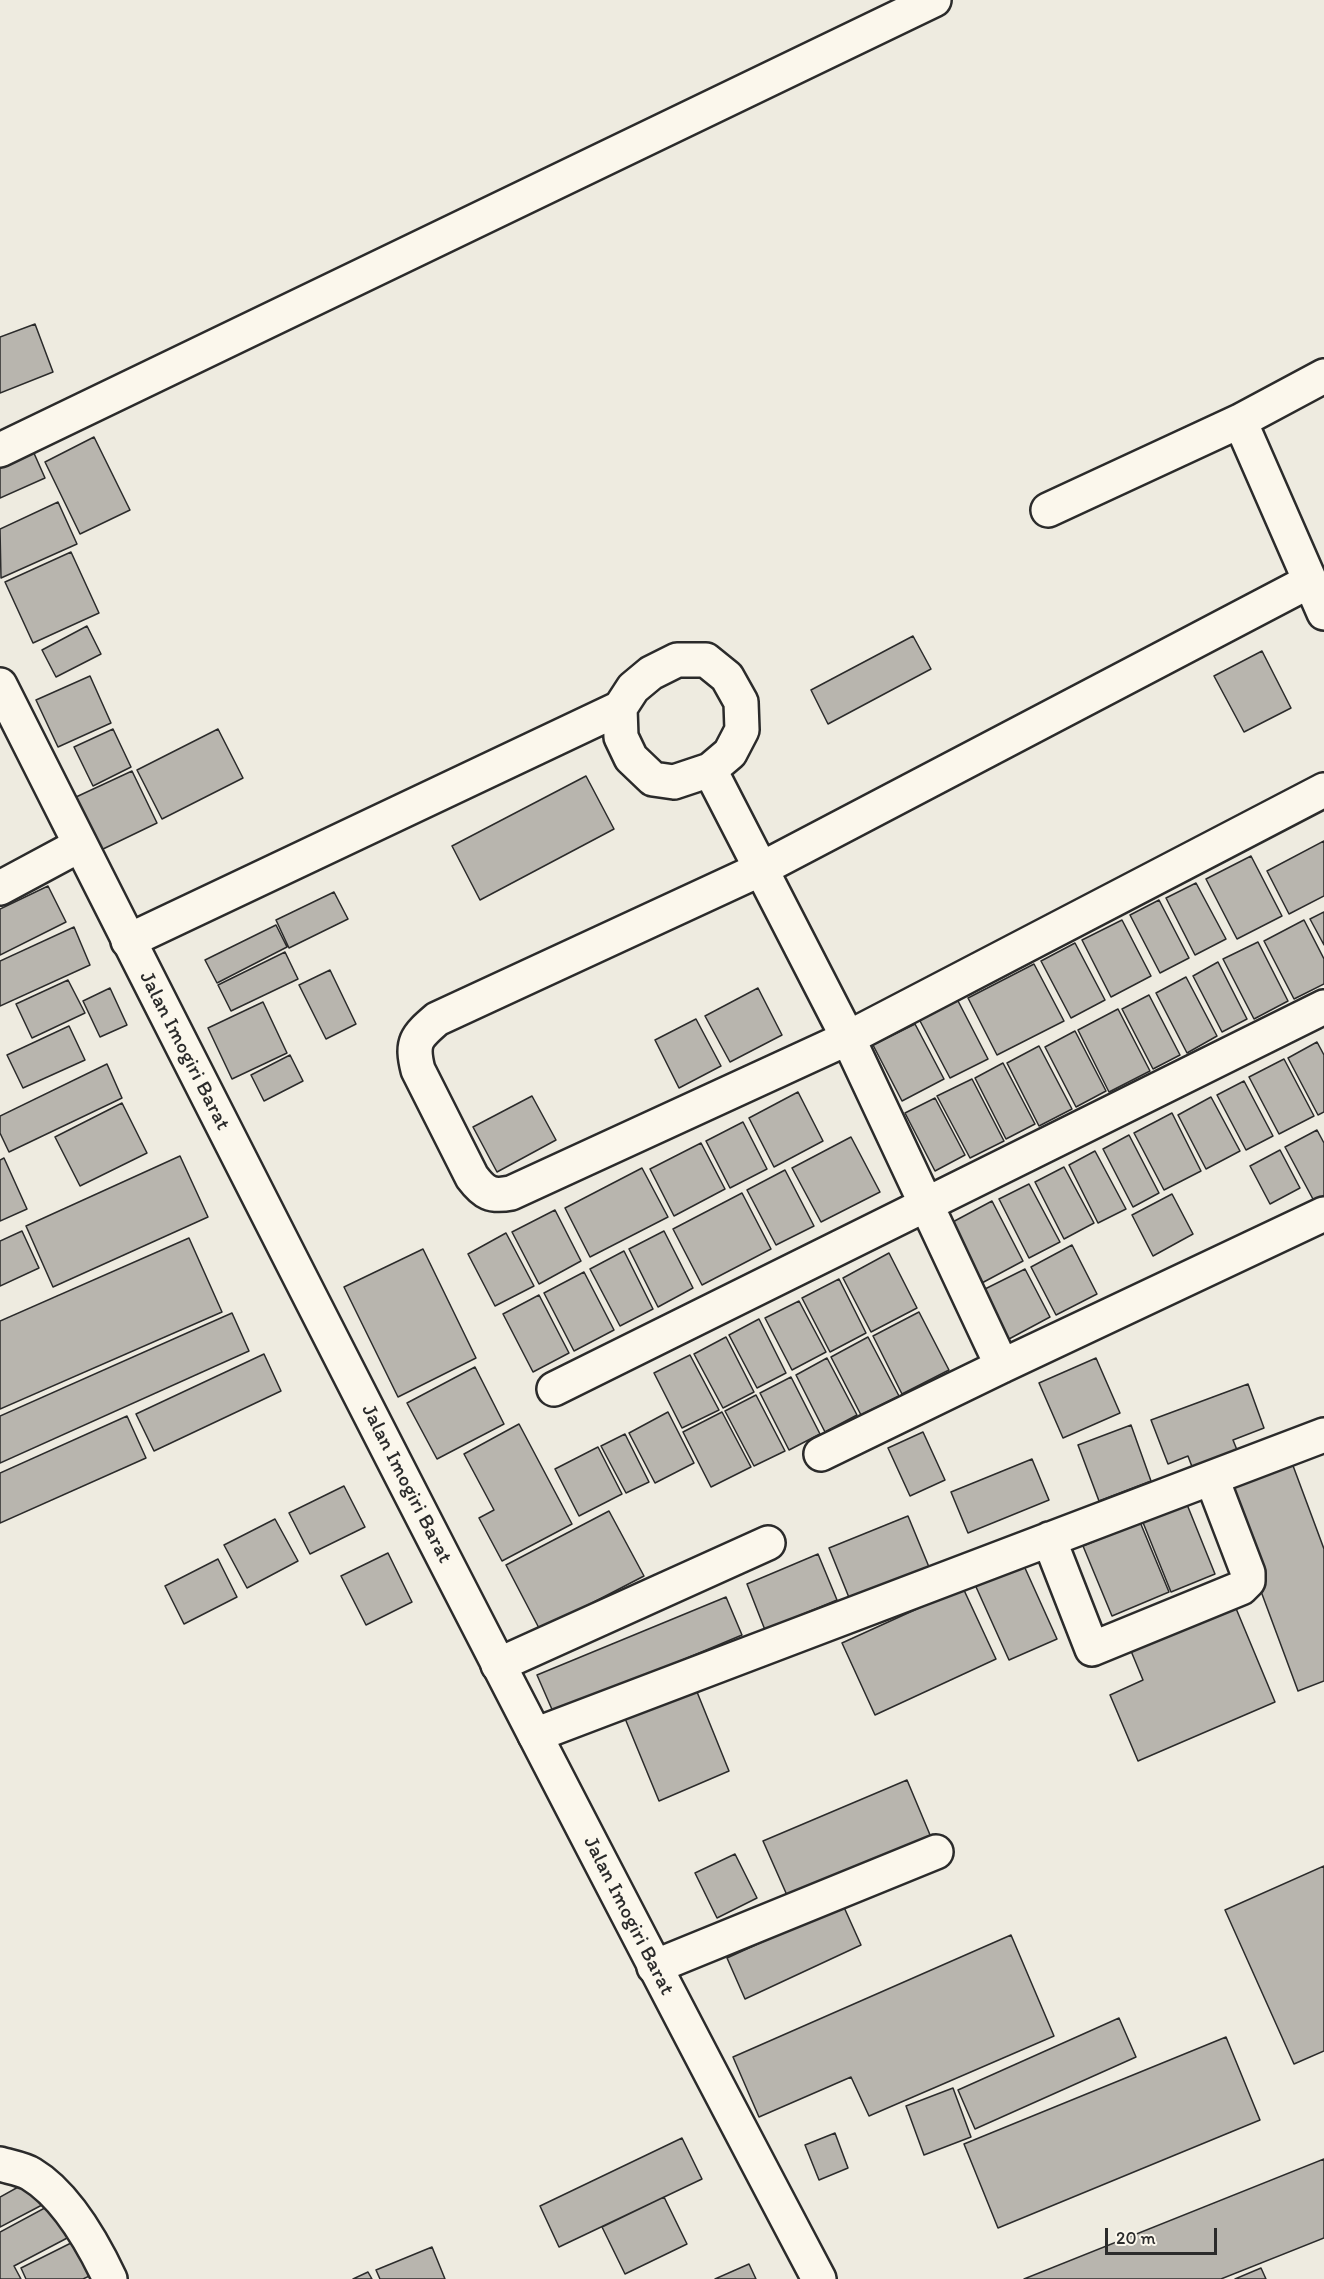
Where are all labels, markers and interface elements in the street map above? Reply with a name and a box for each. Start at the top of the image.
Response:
street label: Jalan Imogiri Barat [133,968,235,1134]
street label: Jalan Imogiri Barat [355,1401,457,1567]
street label: Jalan Imogiri Barat [577,1833,679,1999]
scale bar [1108,2216,1220,2254]
text: 20 m [1116,2227,1156,2249]

